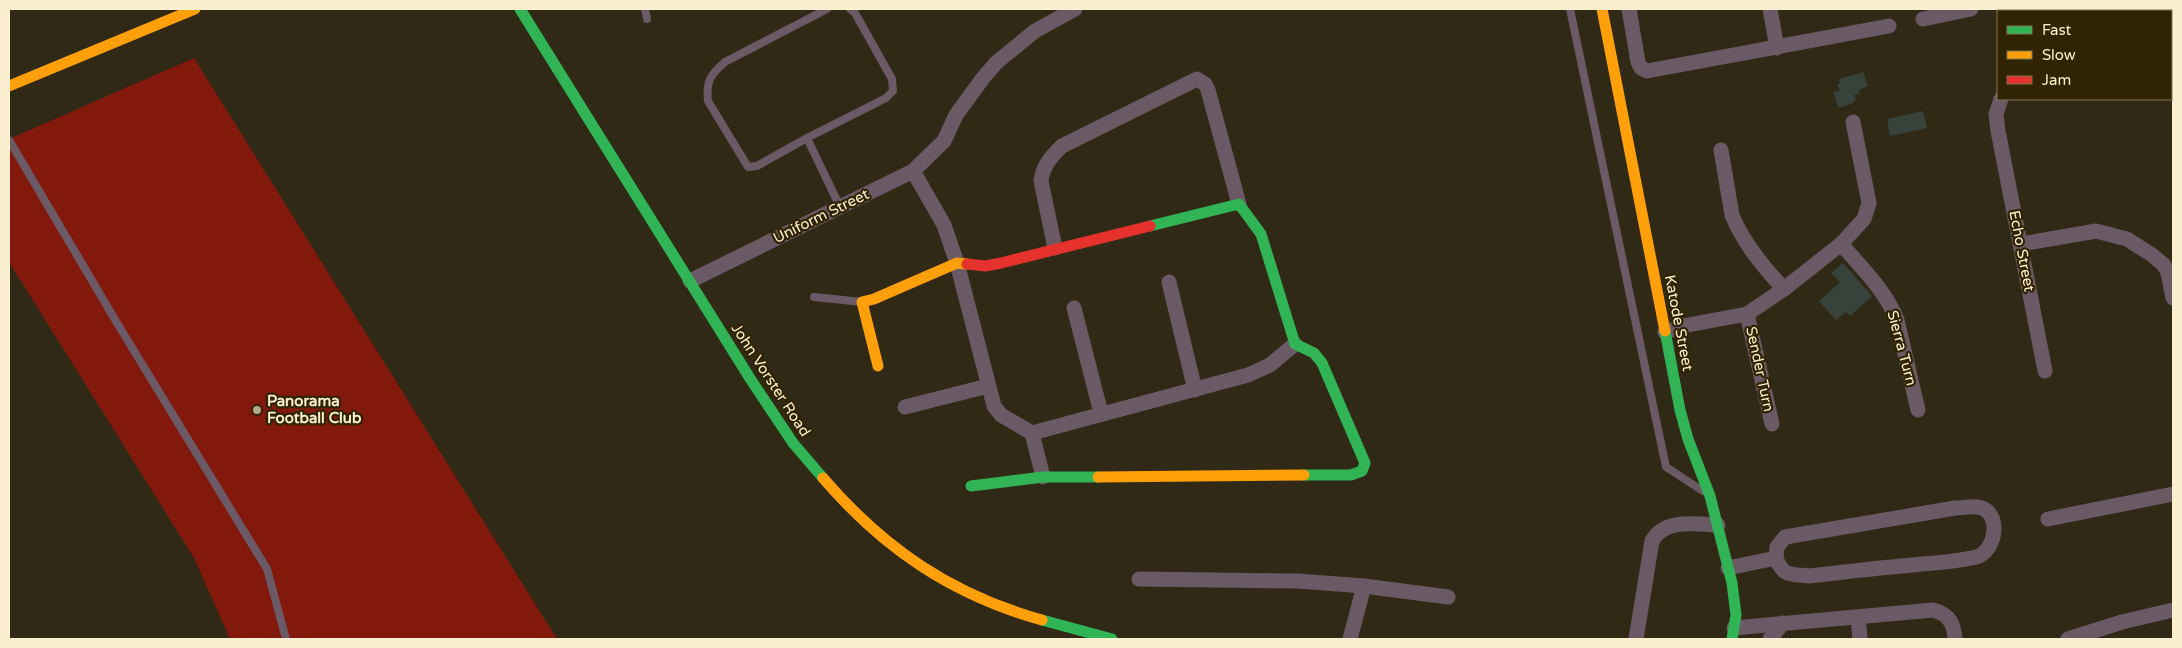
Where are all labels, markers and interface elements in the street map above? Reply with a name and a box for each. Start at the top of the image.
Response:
legend [1997,10,2172,100]
text: Fast [2042,21,2072,39]
text: Slow [2042,46,2076,64]
text: Jam [2042,71,2071,89]
street label: Uniform Street [770,185,872,247]
street label: Echo Street [2005,209,2039,293]
street label: Katode Street [1661,273,1697,373]
street label: Sierra Turn [1883,308,1921,388]
street label: John Vorster Road [728,320,814,440]
street label: Sender Turn [1742,325,1778,413]
place label: Panorama Football Club [267,392,362,427]
marker: Panorama Football Club [251,404,263,416]

